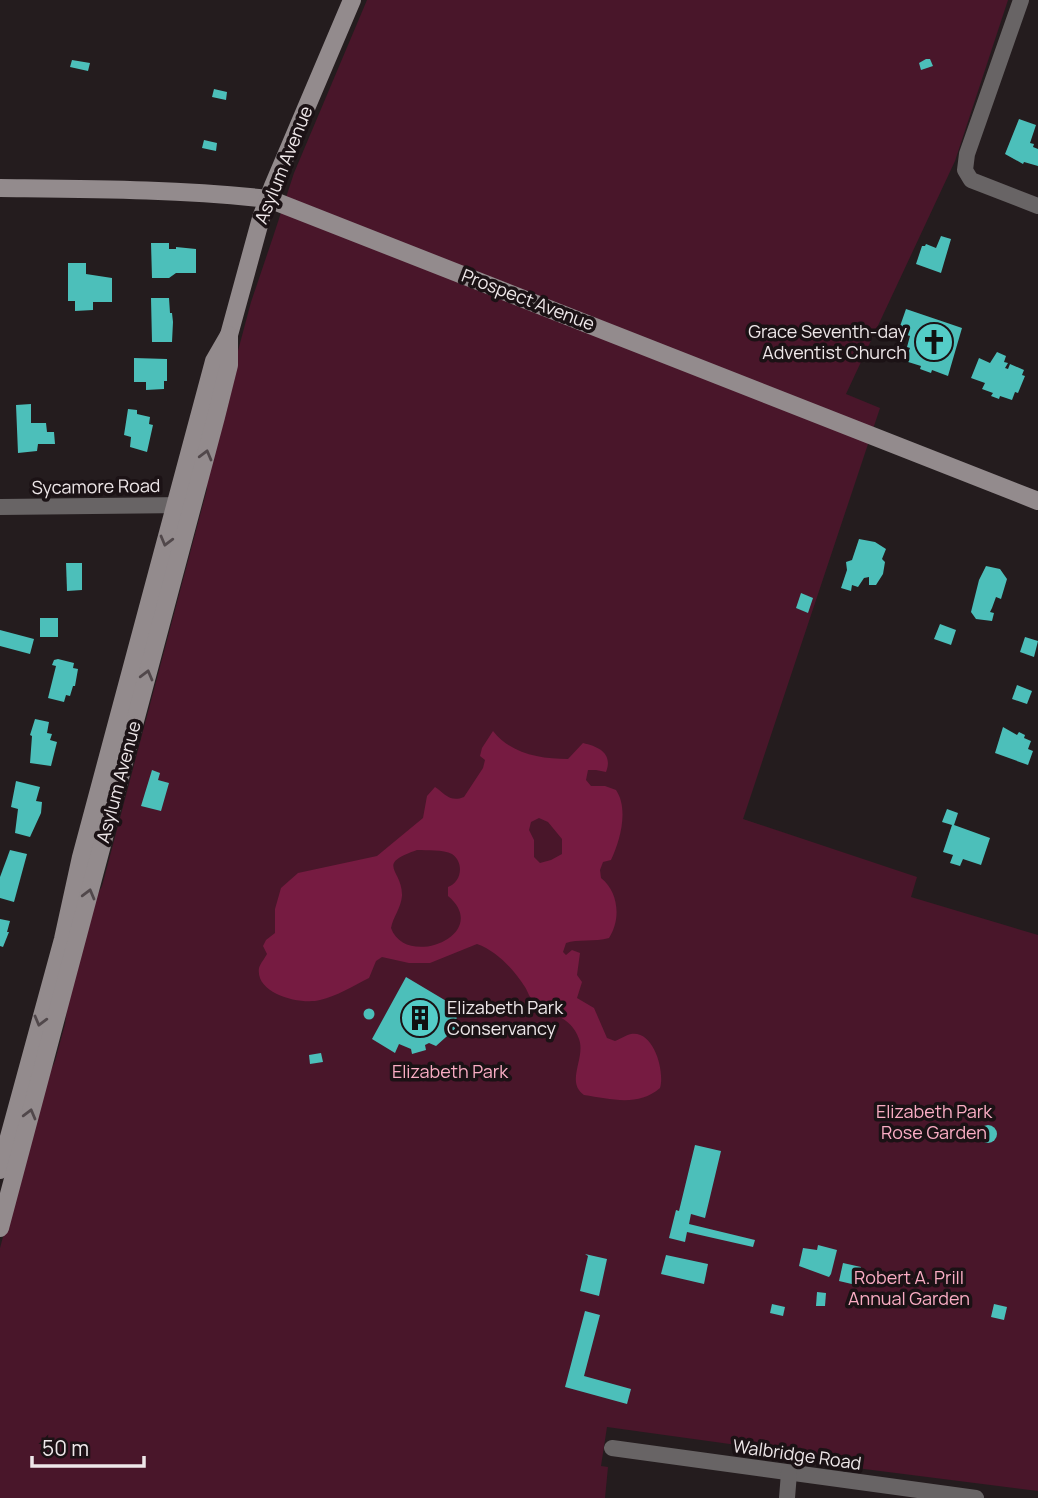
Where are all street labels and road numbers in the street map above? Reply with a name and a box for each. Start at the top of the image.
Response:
street label: Asylum Avenue [248,102,318,227]
street label: Prospect Avenue [458,263,598,335]
street label: Sycamore Road [31,473,161,499]
street label: Asylum Avenue [90,718,146,845]
street label: Walbridge Road [731,1433,863,1475]

